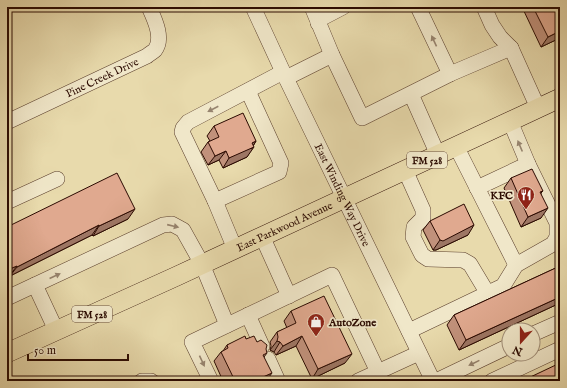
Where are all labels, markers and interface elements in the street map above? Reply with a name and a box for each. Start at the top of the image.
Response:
one-way arrow [431,35,437,46]
street label: Pine Creek Drive [64,55,141,101]
one-way arrow [207,106,219,112]
one-way arrow [517,140,523,151]
street label: East Winding Way Drive [311,141,373,249]
road number: FM 528 [407,152,447,168]
restaurant icon: KFC [516,185,536,210]
place label: KFC [490,189,513,203]
street label: East Parkwood Avenue [235,199,335,255]
one-way arrow [167,224,180,230]
one-way arrow [49,273,61,279]
road number: FM 528 [72,306,112,322]
shop icon: AutoZone [306,312,326,337]
place label: AutoZone [328,316,376,330]
north arrow [501,322,541,362]
scale bar [28,336,128,362]
text: N [510,342,526,359]
text: 50 m [34,343,56,358]
one-way arrow [199,356,205,367]
one-way arrow [468,360,480,366]

